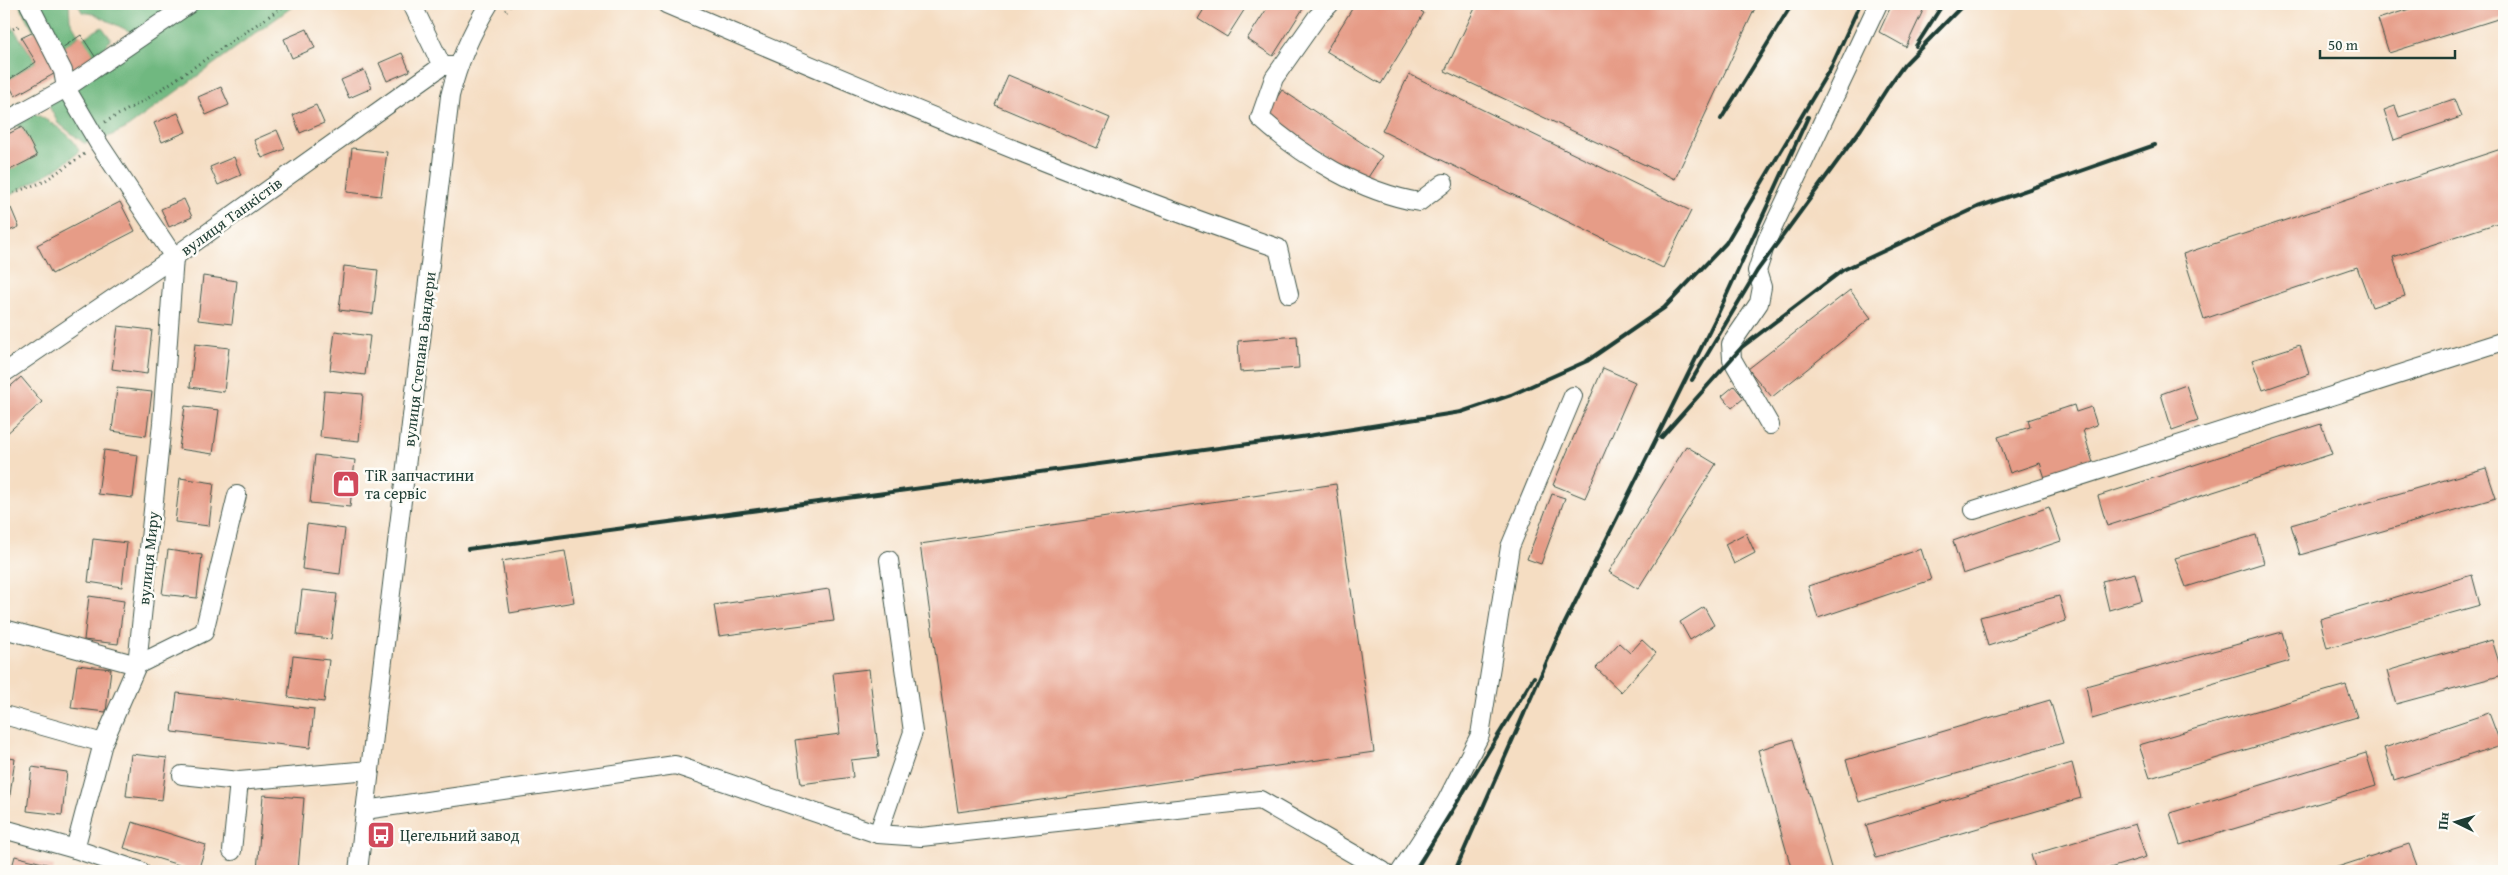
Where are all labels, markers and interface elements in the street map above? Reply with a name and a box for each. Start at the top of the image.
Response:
scale bar [2320,28,2456,60]
text: 50 m [2328,34,2359,55]
street label: вулиця Танкістів [175,171,287,261]
street label: вулиця Степана Бандери [396,270,442,448]
place label: TiR запчастини та сервіс [365,463,475,505]
shop icon: TiR запчастини та сервіс [331,469,361,499]
street label: вулиця Миру [131,510,165,606]
north arrow [2430,798,2480,848]
text: Пн [2432,811,2454,831]
bus stop icon: Цегельний завод [366,820,396,850]
place label: Цегельний завод [400,823,520,847]

